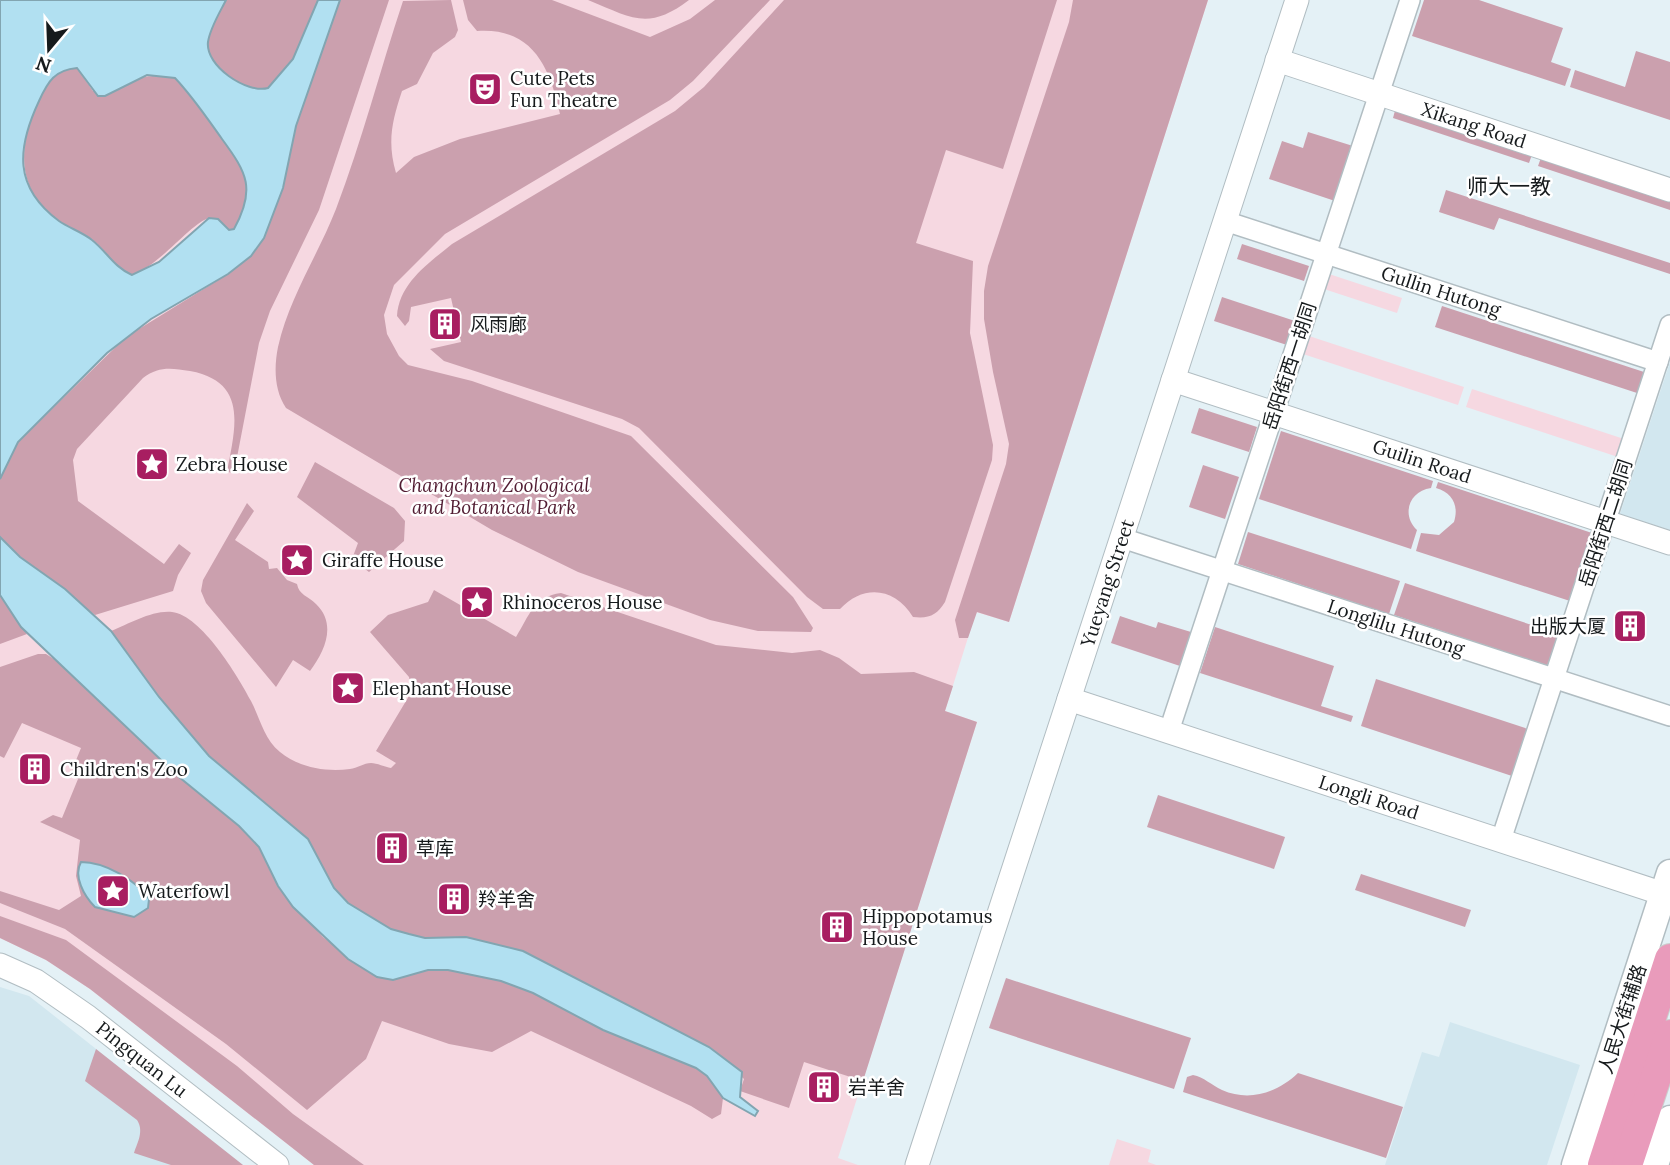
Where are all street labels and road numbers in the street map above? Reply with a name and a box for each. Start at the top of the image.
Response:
street label: Xikang Road [1419,97,1529,153]
street label: Gullin Hutong [1378,260,1504,322]
street label: 岳阳街西一胡同 [1257,299,1321,433]
street label: Guilin Road [1370,434,1474,488]
street label: 岳阳街西二胡同 [1573,456,1637,590]
street label: Yueyang Street [1075,515,1139,651]
street label: Longlilu Hutong [1324,594,1468,661]
street label: Longli Road [1316,769,1422,825]
street label: 人民大街辅路 [1593,961,1651,1077]
street label: Pingquan Lu [91,1016,193,1102]

